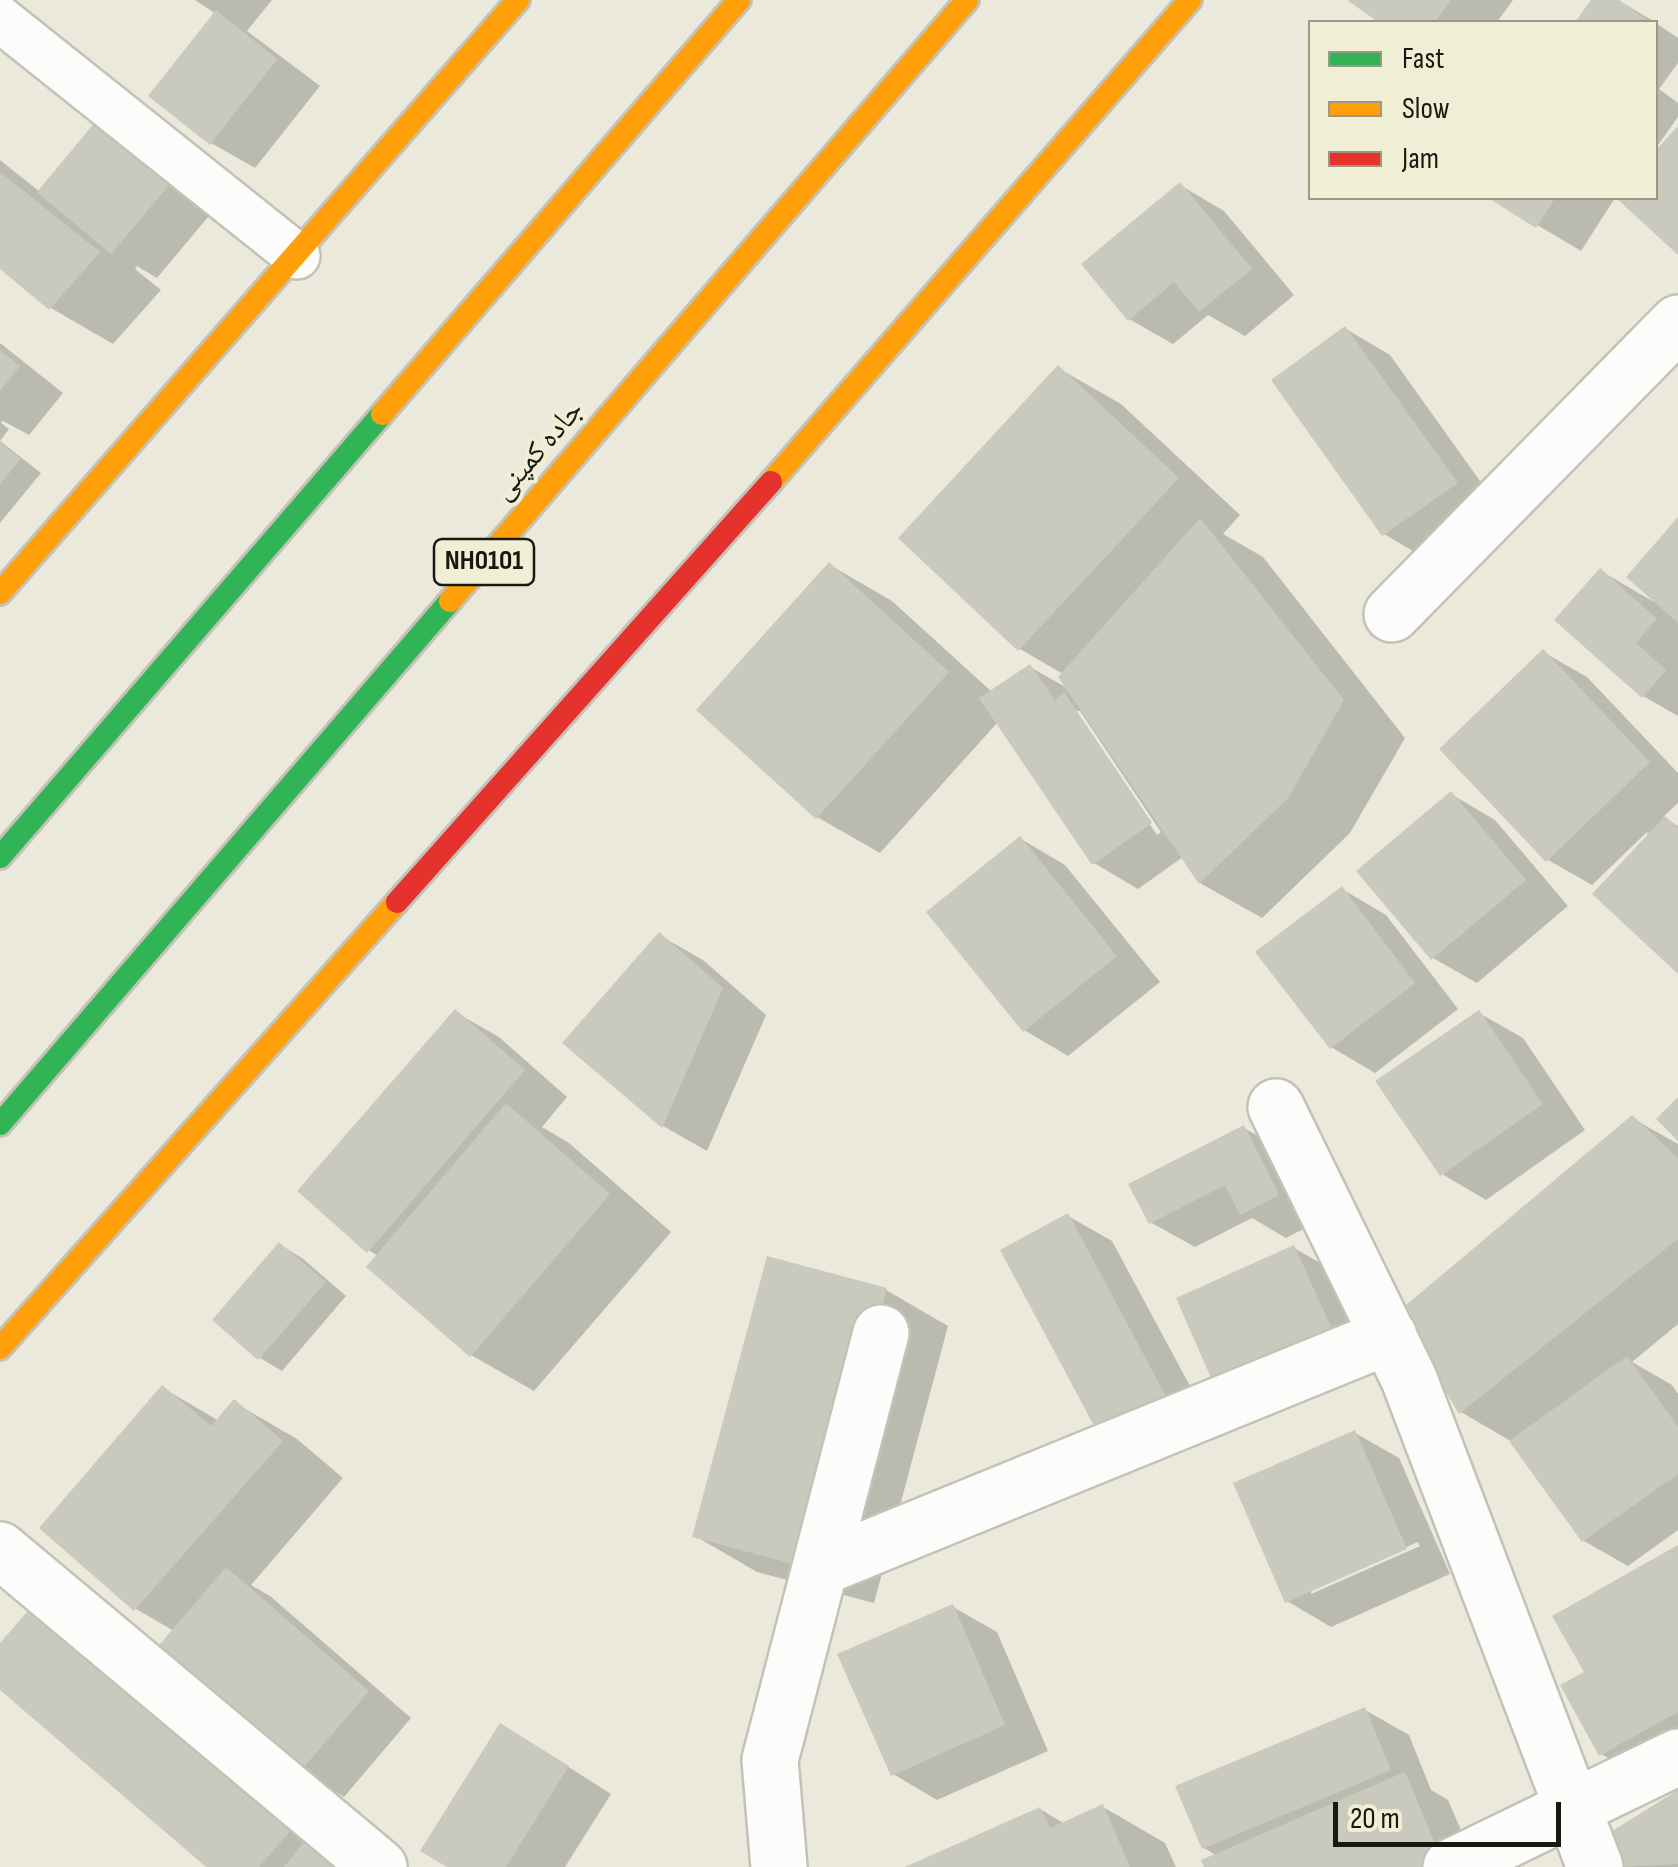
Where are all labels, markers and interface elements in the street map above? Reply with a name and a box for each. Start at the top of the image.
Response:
legend [1308,20,1658,200]
text: Fast [1402,41,1444,77]
text: Slow [1402,91,1450,127]
text: Jam [1402,141,1439,177]
street label: جاده کمپنی [486,393,592,509]
road number: NH0101 [434,539,534,585]
scale bar [1338,1782,1566,1844]
text: 20 m [1350,1801,1400,1837]

